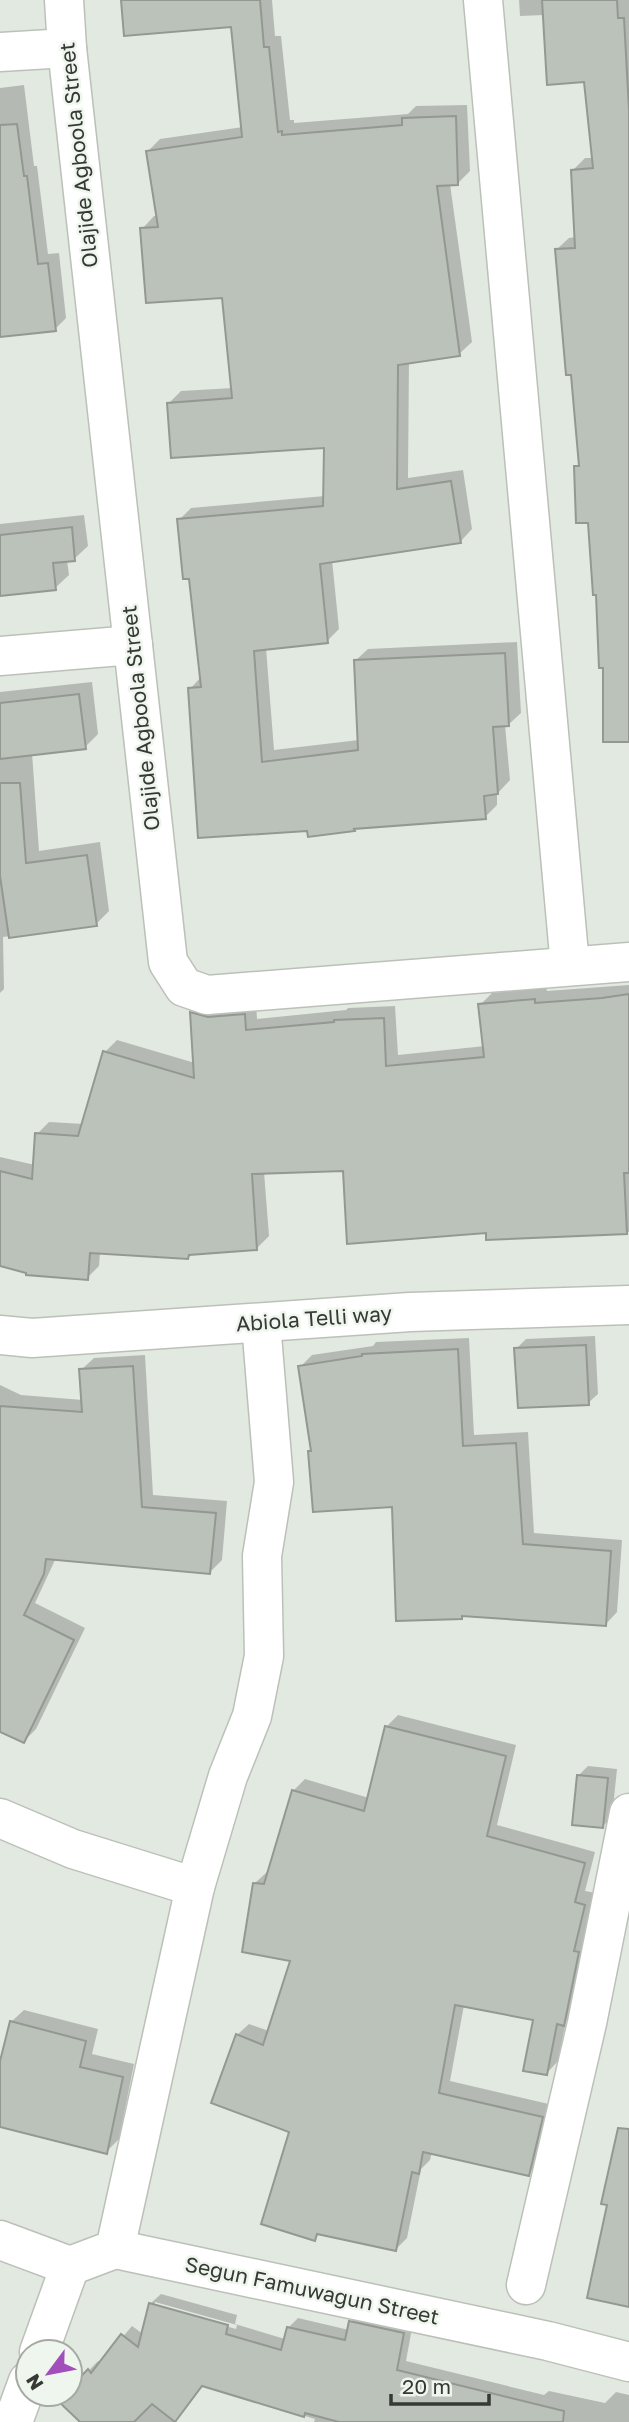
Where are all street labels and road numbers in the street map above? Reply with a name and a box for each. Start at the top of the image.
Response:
street label: Olajide Agboola Street [53,41,103,269]
street label: Olajide Agboola Street [115,604,165,832]
street label: Abiola Telli way [235,1300,393,1336]
street label: Segun Famuwagun Street [183,2250,442,2330]

